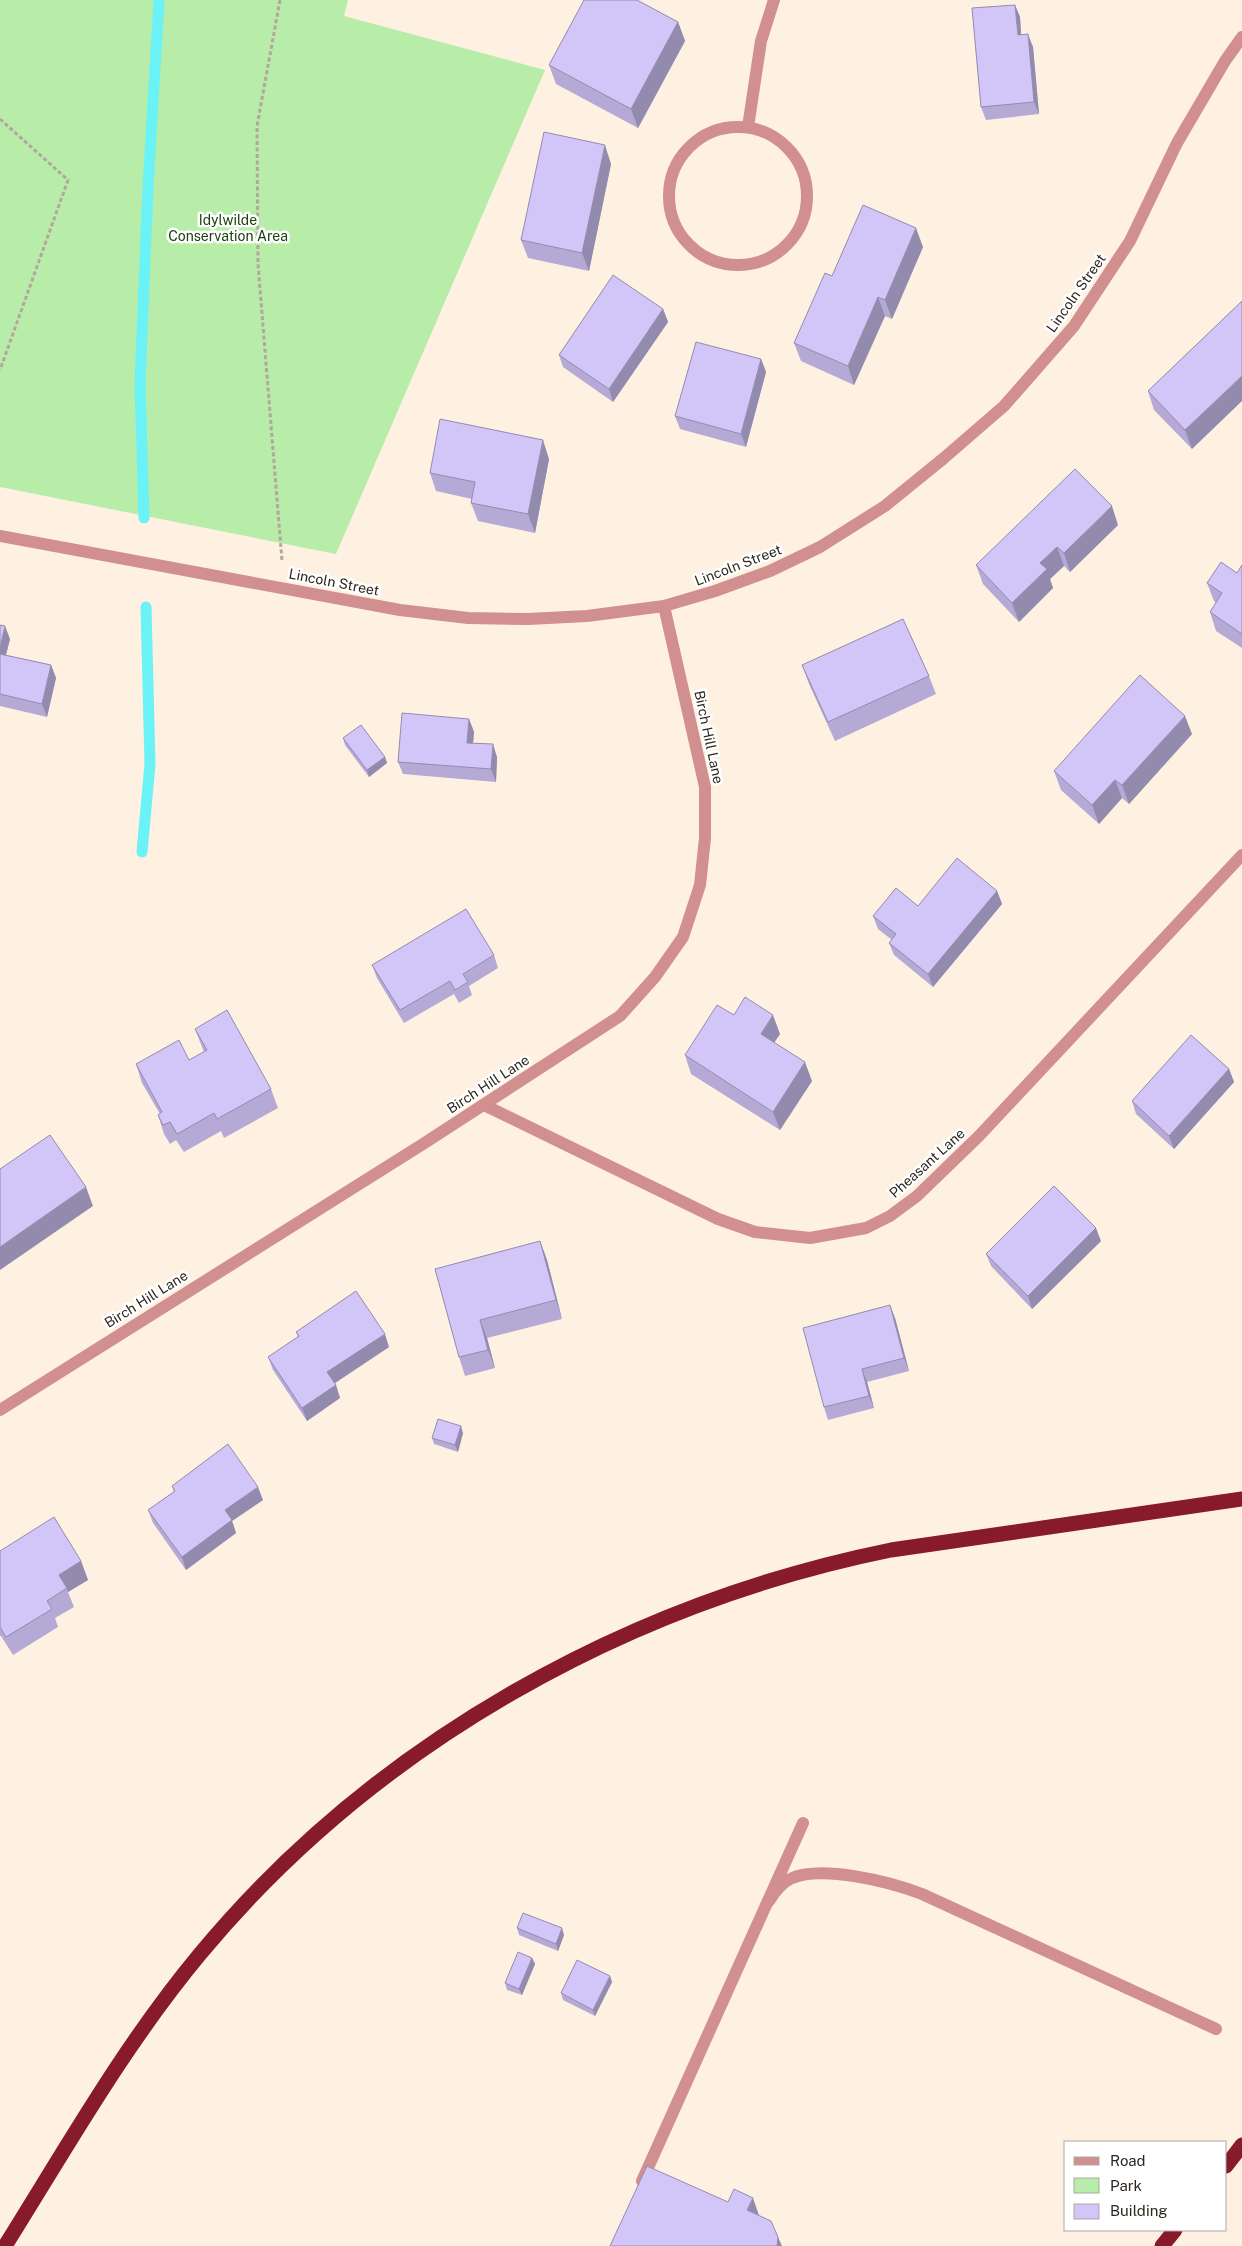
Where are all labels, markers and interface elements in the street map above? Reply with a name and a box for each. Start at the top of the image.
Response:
park label: Idylwilde Conservation Area [168,212,288,244]
street label: Lincoln Street [1043,251,1109,335]
street label: Lincoln Street [692,541,784,589]
street label: Lincoln Street [287,565,381,599]
street label: Birch Hill Lane [691,689,727,785]
street label: Birch Hill Lane [444,1051,532,1117]
street label: Pheasant Lane [886,1125,968,1201]
street label: Birch Hill Lane [102,1267,191,1331]
legend [1064,2141,1227,2231]
text: Road [1110,2152,1146,2169]
text: Park [1110,2177,1142,2194]
text: Building [1110,2202,1168,2219]

